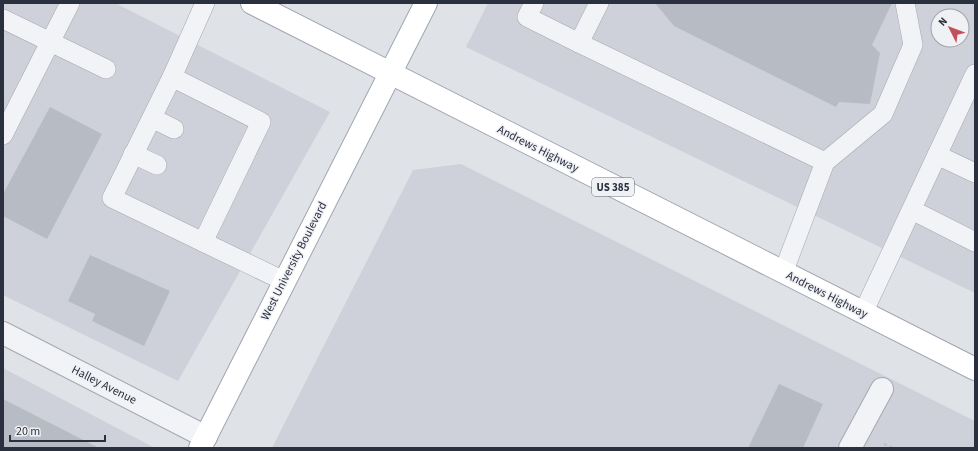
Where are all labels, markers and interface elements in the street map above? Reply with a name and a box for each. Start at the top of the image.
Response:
north arrow [930,8,970,48]
text: N [935,14,951,29]
street label: Andrews Highway [494,121,582,177]
road number: US 385 [592,178,634,196]
street label: West University Boulevard [257,199,331,323]
street label: Andrews Highway [783,267,871,323]
street label: Halley Avenue [69,361,140,409]
scale bar [10,417,105,443]
text: 20 m [16,423,40,440]

